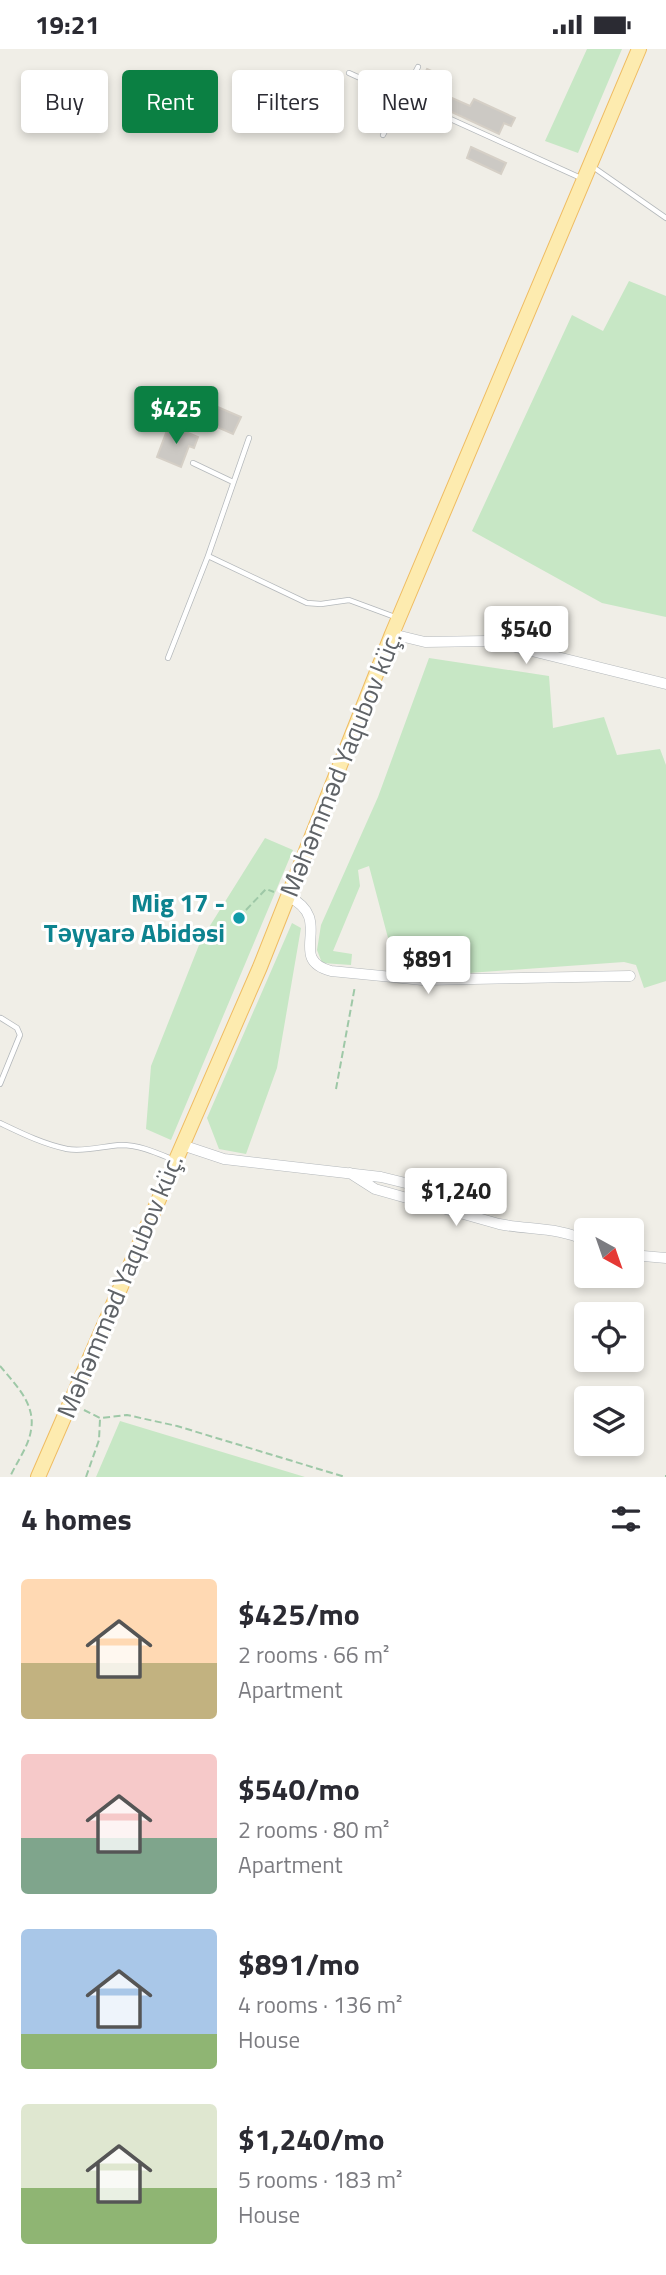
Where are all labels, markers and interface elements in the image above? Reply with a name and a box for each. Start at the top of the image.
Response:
text: 19:21 [35,5,100,44]
chip: Buy [21,70,108,133]
chip: Rent [122,70,218,133]
chip: Filters [232,70,344,133]
chip: New [358,70,452,133]
pin: $425 [135,387,217,446]
text: $425 [150,391,202,426]
pin: $540 [485,607,567,666]
text: $540 [500,611,552,646]
street label: Məhəmməd Yaqubov küç. [269,625,412,903]
place label: Mig 17 - Təyyarə Abidəsi [44,883,225,952]
marker: Mig 17 - Təyyarə Abidəsi [231,910,247,926]
pin: $891 [387,937,469,996]
text: $891 [402,941,454,976]
street label: Məhəmməd Yaqubov küç. [46,1148,193,1424]
pin: $1,240 [399,1169,513,1228]
text: $1,240 [421,1173,491,1208]
north arrow [574,1218,644,1288]
map controls [574,1218,644,1456]
button: locate [574,1302,644,1372]
button: layers [574,1386,644,1456]
text: 4 homes [21,1496,132,1542]
icon: filters [607,1500,645,1538]
text: $425/mo [238,1591,360,1637]
icon: home [77,1607,161,1691]
text: 2 rooms · 66 m² [238,1637,389,1672]
text: Apartment [238,1672,343,1707]
text: $540/mo [238,1766,360,1812]
icon: home [77,1782,161,1866]
text: 2 rooms · 80 m² [238,1812,389,1847]
text: Apartment [238,1847,343,1882]
text: $891/mo [238,1941,360,1987]
icon: home [77,1957,161,2041]
text: 4 rooms · 136 m² [238,1987,402,2022]
text: House [238,2022,300,2057]
text: $1,240/mo [238,2116,384,2162]
icon: home [77,2132,161,2216]
text: 5 rooms · 183 m² [238,2162,402,2197]
text: House [238,2197,300,2232]

